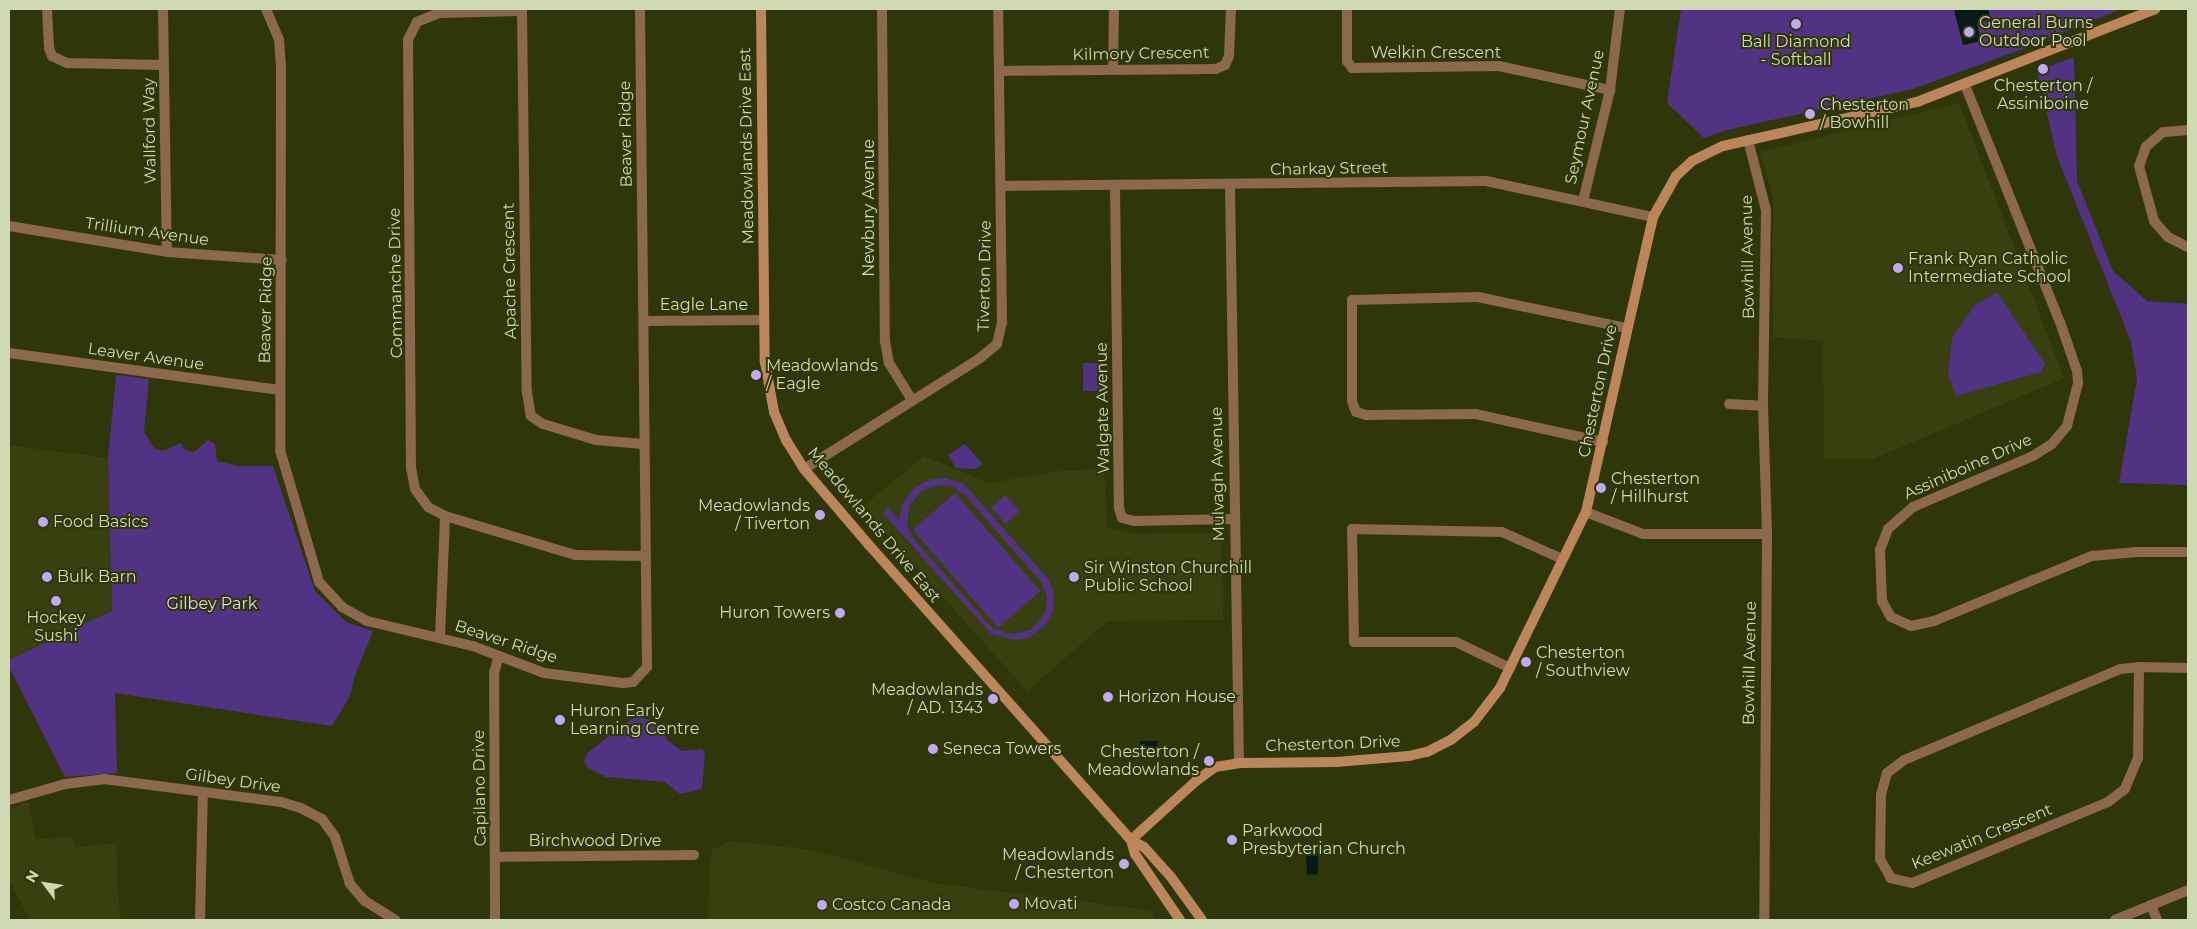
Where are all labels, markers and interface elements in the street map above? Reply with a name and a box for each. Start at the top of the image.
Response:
place label: General Burns Outdoor Pool [1979,13,2093,51]
marker: Ball Diamond - Softball [1790,18,1802,30]
marker: General Burns Outdoor Pool [1963,26,1975,38]
place label: Ball Diamond - Softball [1741,32,1851,70]
street label: Kilmory Crescent [1072,43,1210,65]
street label: Welkin Crescent [1371,43,1501,63]
street label: Meadowlands Drive East [736,48,758,244]
street label: Seymour Avenue [1561,48,1609,186]
marker: Chesterton / Assiniboine [2037,63,2049,75]
place label: Chesterton / Assiniboine [1994,76,2092,114]
street label: Wallford Way [139,78,161,184]
street label: Beaver Ridge [615,80,637,188]
place label: Chesterton / Bowhill [1820,95,1909,133]
marker: Chesterton / Bowhill [1804,108,1816,120]
street label: Newbury Avenue [859,139,879,277]
street label: Charkay Street [1270,158,1388,180]
street label: Bowhill Avenue [1737,195,1759,319]
street label: Apache Crescent [499,203,521,339]
street label: Commanche Drive [385,208,407,358]
street label: Trillium Avenue [84,214,210,250]
street label: Tiverton Drive [974,220,996,332]
place label: Frank Ryan Catholic Intermediate School [1908,249,2071,287]
street label: Beaver Ridge [255,256,277,364]
marker: Frank Ryan Catholic Intermediate School [1892,262,1904,274]
street label: Eagle Lane [660,295,748,315]
street label: Chesterton Drive [1575,323,1621,459]
street label: Leaver Avenue [87,339,205,375]
street label: Walgate Avenue [1092,342,1114,474]
place label: Meadowlands / Eagle [766,356,878,394]
marker: Meadowlands / Eagle [750,369,762,381]
street label: Mulvagh Avenue [1207,407,1229,541]
street label: Assiniboine Drive [1901,430,2035,504]
street label: Meadowlands Drive East [803,443,945,607]
place label: Chesterton / Hillhurst [1611,469,1700,507]
marker: Chesterton / Hillhurst [1595,482,1607,494]
place label: Meadowlands / Tiverton [698,496,810,534]
marker: Meadowlands / Tiverton [814,509,826,521]
place label: Food Basics [53,512,148,532]
marker: Food Basics [37,516,49,528]
place label: Sir Winston Churchill Public School [1084,558,1252,596]
place label: Bulk Barn [57,567,136,587]
marker: Bulk Barn [41,571,53,583]
marker: Sir Winston Churchill Public School [1068,571,1080,583]
park label: Gilbey Park [167,594,257,614]
marker: Hockey Sushi [50,595,62,607]
street label: Bowhill Avenue [1739,601,1761,725]
place label: Huron Towers [719,603,830,623]
marker: Huron Towers [834,607,846,619]
place label: Hockey Sushi [26,608,86,646]
street label: Beaver Ridge [452,616,560,668]
place label: Chesterton / Southview [1536,643,1630,681]
marker: Chesterton / Southview [1520,656,1532,668]
place label: Meadowlands / AD. 1343 [871,680,983,718]
place label: Horizon House [1118,687,1236,707]
marker: Horizon House [1102,691,1114,703]
marker: Meadowlands / AD. 1343 [987,693,999,705]
place label: Huron Early Learning Centre [570,701,699,739]
marker: Huron Early Learning Centre [554,714,566,726]
street label: Capilano Drive [469,730,491,846]
street label: Chesterton Drive [1265,732,1401,756]
place label: Seneca Towers [943,739,1061,759]
place label: Chesterton / Meadowlands [1087,742,1199,780]
marker: Seneca Towers [927,743,939,755]
marker: Chesterton / Meadowlands [1203,755,1215,767]
street label: Gilbey Drive [184,765,282,797]
street label: Keewatin Crescent [1909,800,2055,874]
place label: Parkwood Presbyterian Church [1242,821,1406,859]
street label: Birchwood Drive [529,831,661,851]
marker: Parkwood Presbyterian Church [1226,834,1238,846]
place label: Meadowlands / Chesterton [1002,845,1114,883]
marker: Meadowlands / Chesterton [1118,858,1130,870]
north arrow [20,859,70,909]
text: N [22,867,43,886]
place label: Movati [1024,894,1078,914]
place label: Costco Canada [832,895,951,915]
marker: Movati [1008,898,1020,910]
marker: Costco Canada [816,899,828,911]

